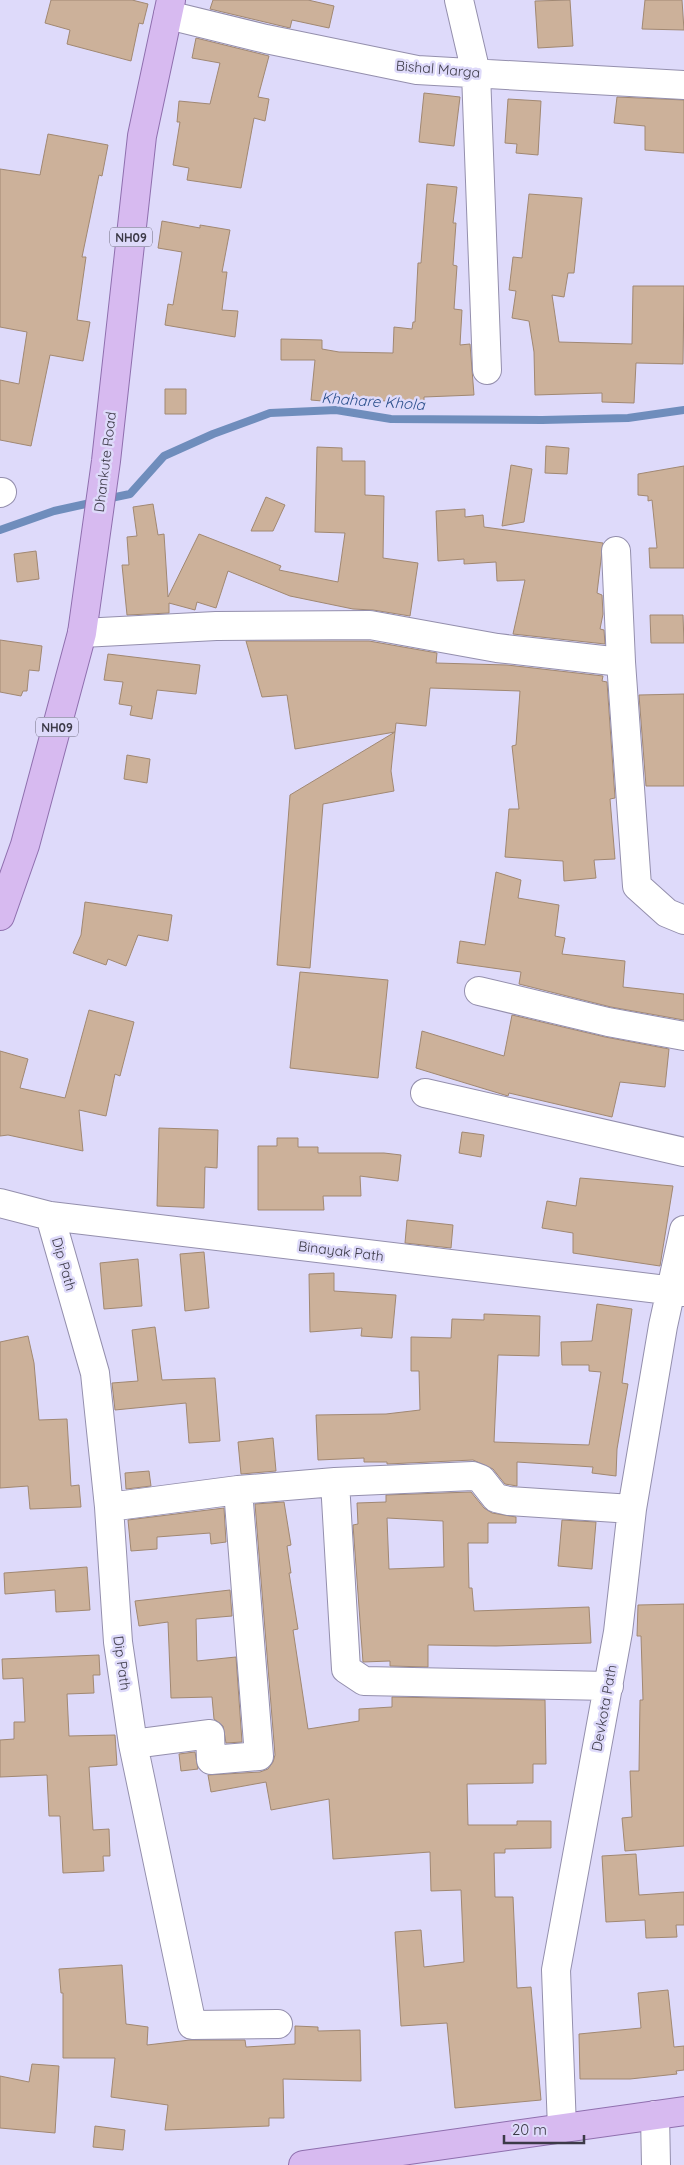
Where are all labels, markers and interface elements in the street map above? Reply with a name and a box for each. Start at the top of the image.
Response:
street label: Bishal Marga [395,56,481,82]
road number: NH09 [110,228,152,246]
water label: Khahare Khola [321,388,426,414]
street label: Dhankute Road [90,411,120,513]
road number: NH09 [36,718,78,736]
street label: Dip Path [48,1235,80,1293]
street label: Binayak Path [297,1237,385,1265]
street label: Dip Path [109,1635,135,1691]
street label: Devkota Path [588,1663,620,1753]
scale bar [504,2112,584,2144]
text: 20 m [512,2120,547,2139]

